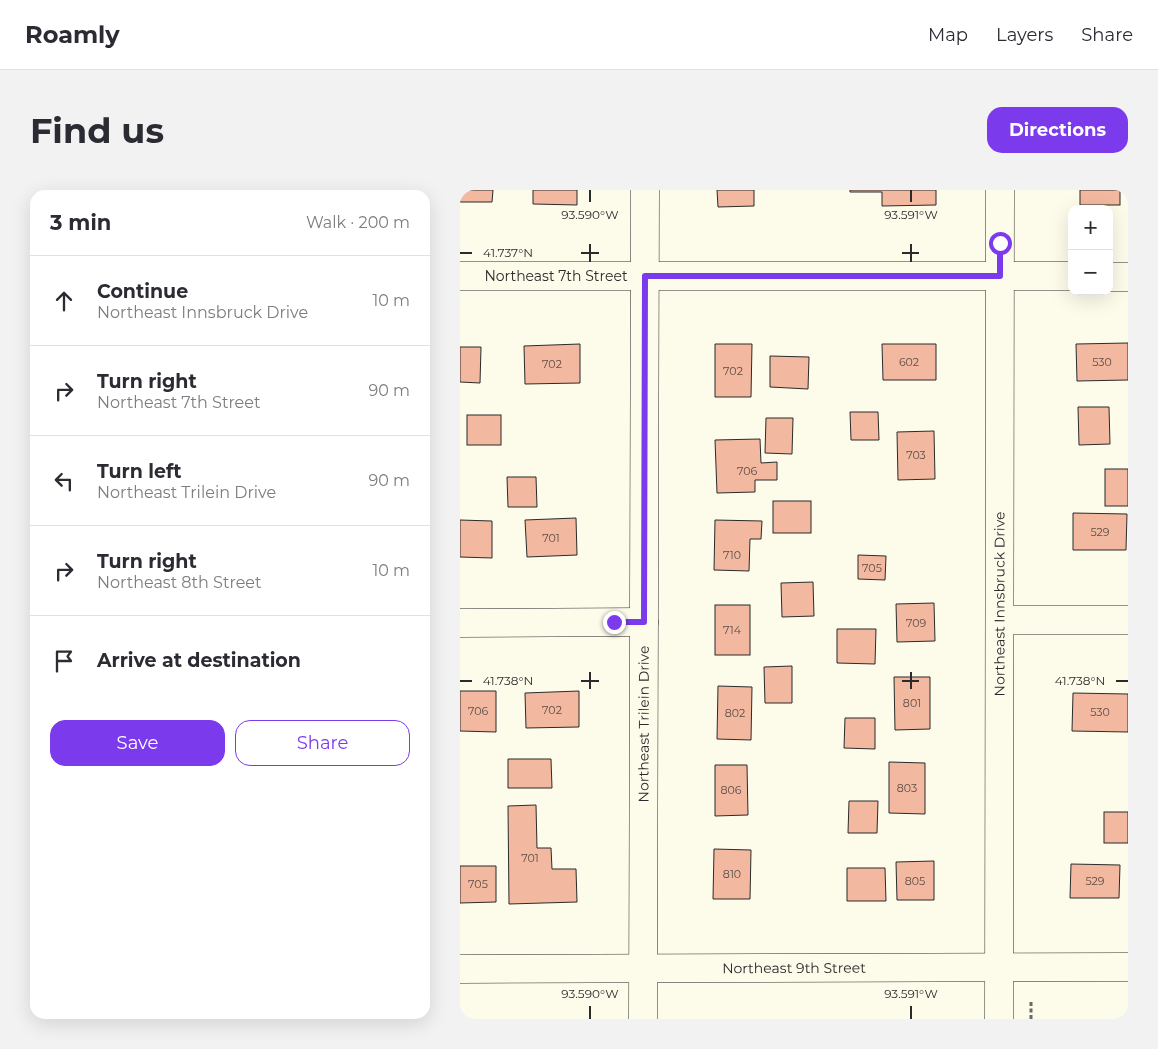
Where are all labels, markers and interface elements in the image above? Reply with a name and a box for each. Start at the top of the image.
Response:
text: Roamly [25,20,120,49]
text: Map [928,24,968,46]
text: Layers [996,24,1053,46]
text: Share [1081,24,1133,46]
button: Directions [987,107,1128,153]
text: Find us [30,109,164,152]
map controls [1068,205,1113,295]
button: + [1068,205,1113,250]
text: 93.590°W [561,207,619,222]
text: 93.591°W [884,207,938,222]
text: 3 min [50,210,111,235]
text: Walk · 200 m [306,213,410,232]
route start [989,232,1012,255]
text: 41.737°N [483,245,533,260]
button: − [1068,250,1113,295]
street label: Northeast 7th Street [484,267,628,285]
text: Continue [97,280,188,303]
icon: ahead [50,287,78,315]
text: 10 m [372,291,410,310]
text: Northeast Innsbruck Drive [97,303,308,322]
house number: 602 [899,355,919,369]
house number: 530 [1092,355,1112,369]
house number: 702 [542,357,562,371]
house number: 702 [723,364,743,378]
text: Turn right [97,370,197,393]
icon: right [50,377,78,405]
text: 90 m [368,381,410,400]
text: Northeast 7th Street [97,393,260,412]
house number: 703 [906,448,926,462]
text: Turn left [97,460,182,483]
house number: 706 [737,464,757,478]
icon: left [50,467,78,495]
text: 90 m [368,471,410,490]
text: Northeast Trilein Drive [97,483,276,502]
street label: Northeast Innsbruck Drive [990,511,1009,697]
house number: 529 [1090,525,1110,539]
house number: 701 [542,531,560,545]
house number: 710 [723,548,741,562]
text: Turn right [97,550,197,573]
icon: right [50,557,78,585]
text: 10 m [372,561,410,580]
house number: 705 [862,561,882,575]
text: Northeast 8th Street [97,573,261,592]
route end [603,611,626,634]
house number: 709 [906,616,926,630]
house number: 714 [723,623,742,637]
street label: Northeast Trilein Drive [635,646,653,802]
icon: arrive [50,647,78,675]
text: Arrive at destination [97,649,301,672]
text: 41.738°N [483,673,533,688]
text: 41.738°N [1055,673,1105,688]
house number: 801 [903,696,921,710]
house number: 702 [542,703,562,717]
house number: 706 [468,704,488,718]
house number: 530 [1090,705,1110,719]
house number: 802 [725,706,745,720]
button: Save [50,720,225,766]
button: Share [235,720,410,766]
house number: 803 [897,781,917,795]
house number: 806 [721,783,742,797]
house number: 701 [521,851,539,865]
house number: 810 [723,867,741,881]
house number: 805 [905,874,925,888]
house number: 529 [1085,874,1105,888]
house number: 705 [468,877,488,891]
street label: Northeast 9th Street [722,959,866,977]
text: 93.590°W [561,986,619,1001]
text: 93.591°W [884,986,938,1001]

